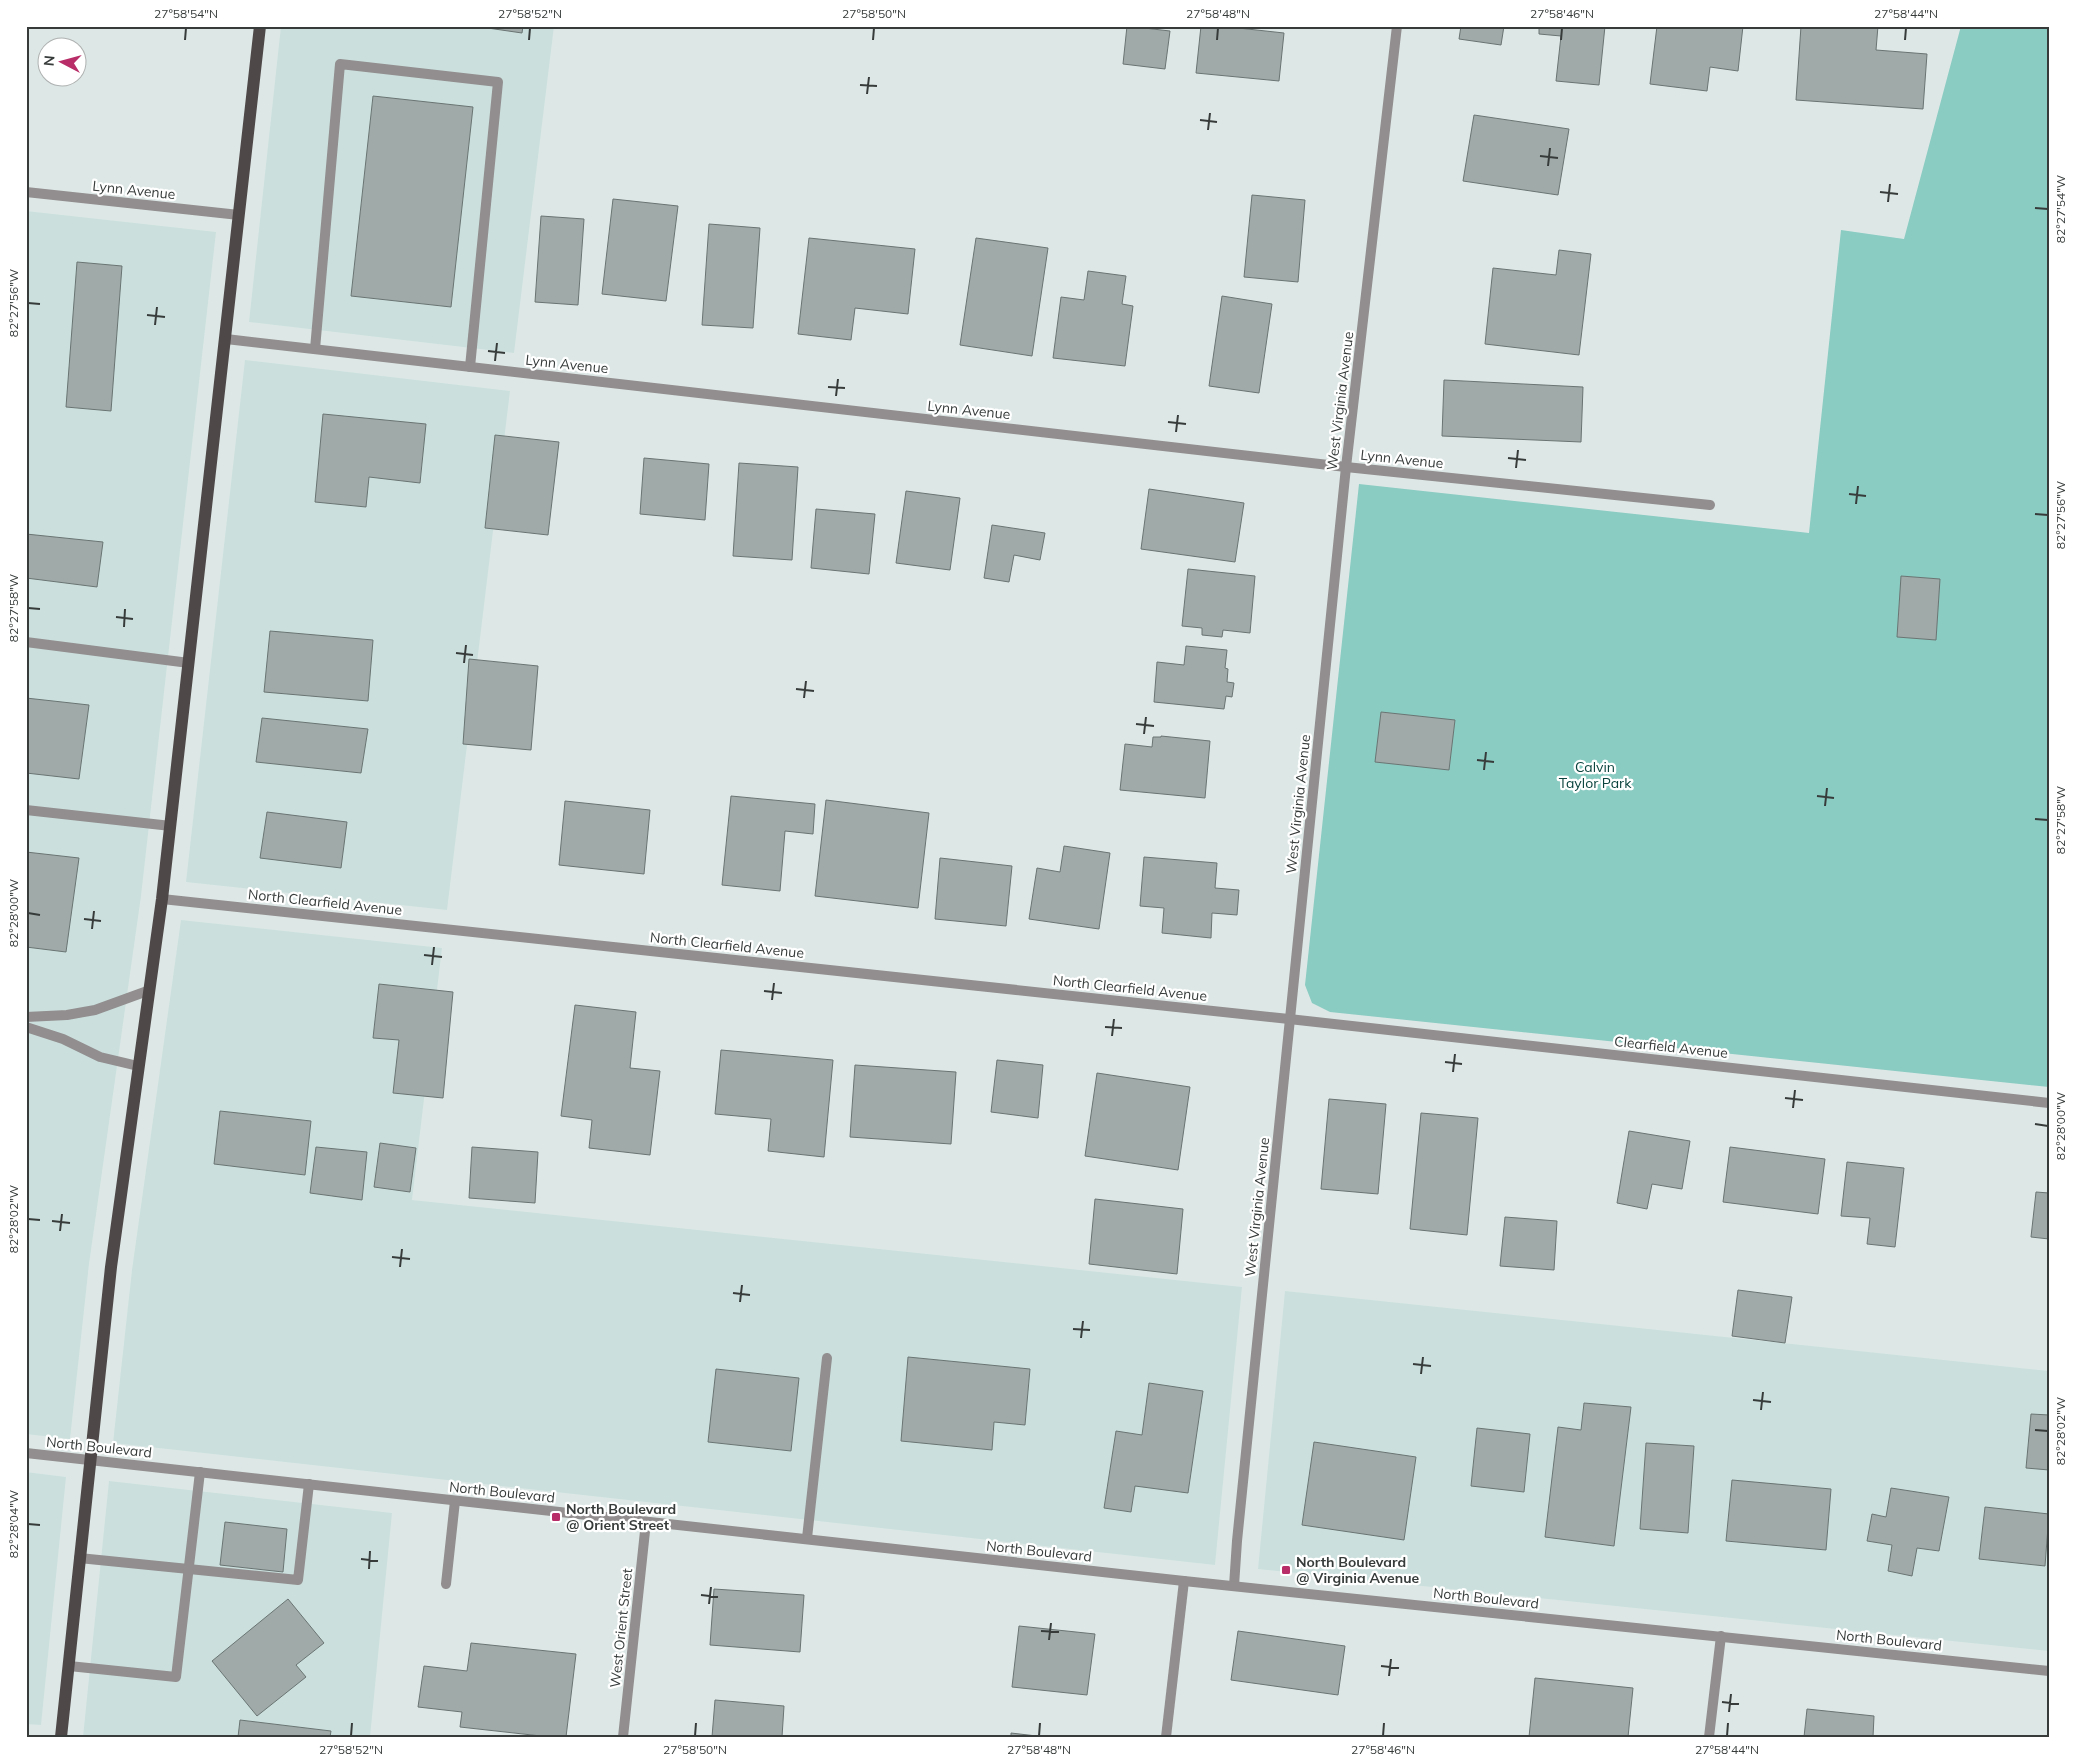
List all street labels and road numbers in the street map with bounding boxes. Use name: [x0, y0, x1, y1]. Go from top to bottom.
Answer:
street label: Lynn Avenue: [92, 177, 176, 203]
street label: West Virginia Avenue: [1323, 330, 1357, 472]
street label: Lynn Avenue: [525, 351, 609, 377]
street label: Lynn Avenue: [927, 397, 1011, 423]
street label: Lynn Avenue: [1360, 446, 1444, 472]
street label: West Virginia Avenue: [1282, 733, 1314, 875]
street label: North Clearfield Avenue: [247, 885, 403, 919]
street label: North Clearfield Avenue: [649, 928, 805, 962]
street label: North Clearfield Avenue: [1052, 971, 1208, 1005]
street label: Clearfield Avenue: [1613, 1032, 1729, 1062]
street label: West Virginia Avenue: [1241, 1136, 1273, 1278]
street label: North Boulevard: [45, 1432, 153, 1462]
street label: North Boulevard: [448, 1477, 556, 1507]
street label: North Boulevard: [985, 1536, 1093, 1566]
street label: West Orient Street: [606, 1567, 636, 1689]
street label: North Boulevard: [1432, 1583, 1540, 1613]
street label: North Boulevard: [1835, 1625, 1943, 1655]

